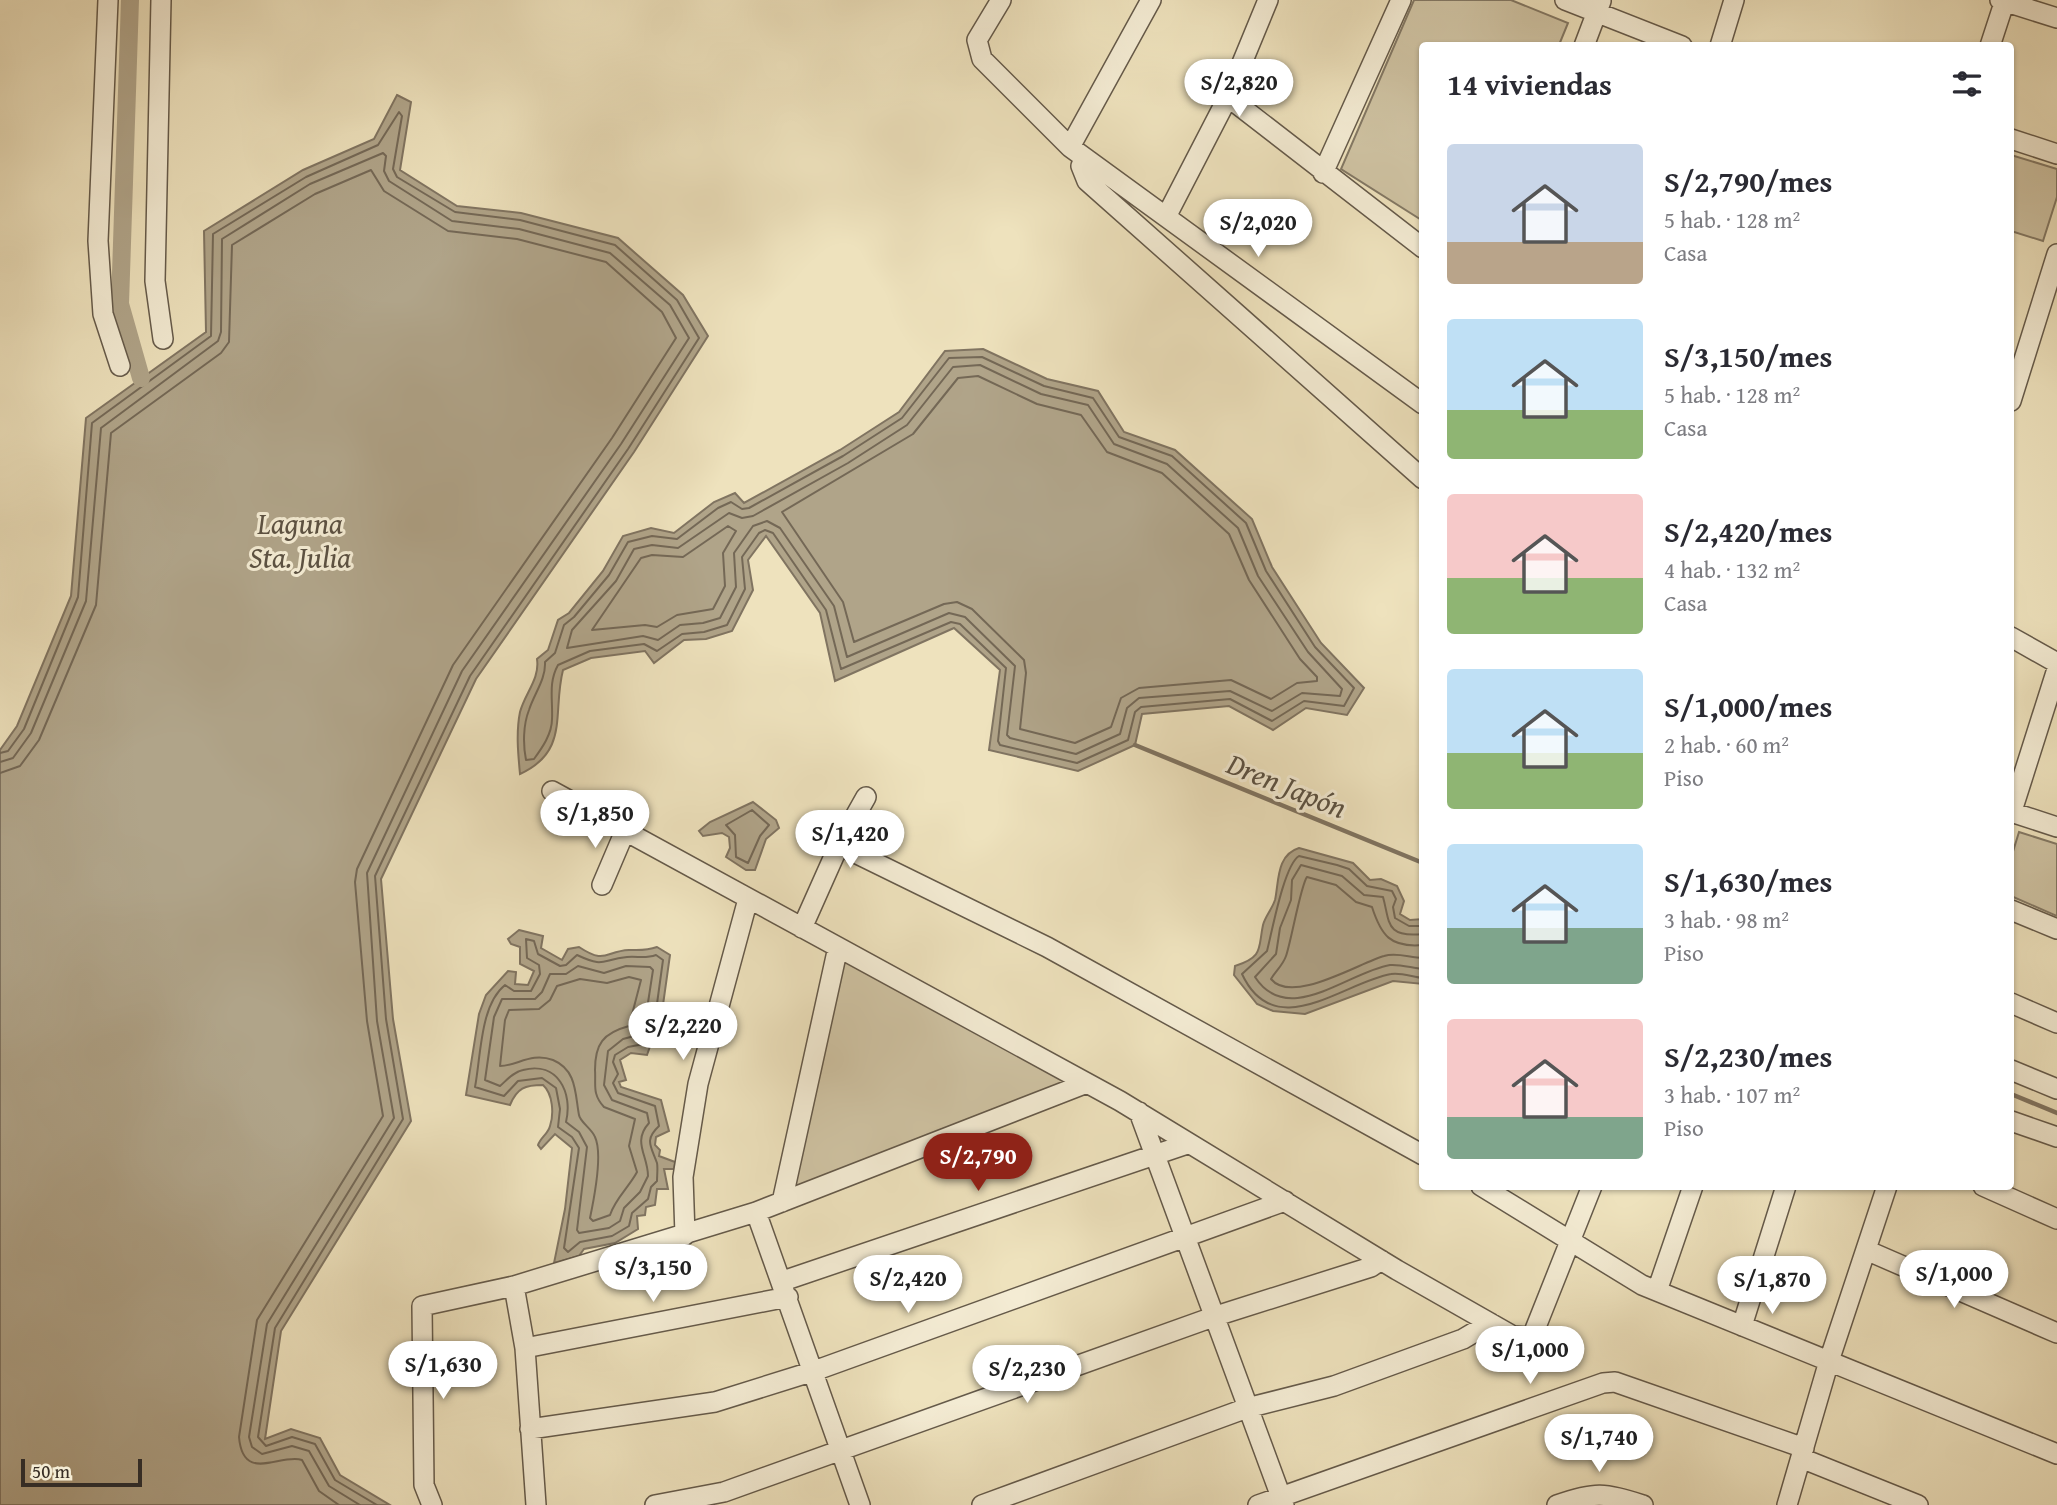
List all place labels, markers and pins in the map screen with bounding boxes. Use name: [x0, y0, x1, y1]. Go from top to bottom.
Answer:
pin: S/2,820: [1174, 60, 1304, 119]
pin: S/2,020: [1193, 200, 1323, 259]
pin: S/1,850: [530, 790, 660, 850]
pin: S/1,420: [785, 810, 915, 870]
pin: S/2,220: [618, 1002, 748, 1062]
pin: S/2,790: [913, 1134, 1043, 1193]
pin: S/3,150: [588, 1244, 718, 1304]
pin: S/1,000: [1889, 1250, 2019, 1310]
pin: S/2,420: [843, 1256, 973, 1315]
pin: S/1,870: [1707, 1256, 1837, 1316]
pin: S/1,000: [1465, 1326, 1595, 1386]
pin: S/1,630: [378, 1342, 508, 1401]
pin: S/2,230: [962, 1346, 1092, 1405]
pin: S/1,740: [1534, 1414, 1664, 1474]

